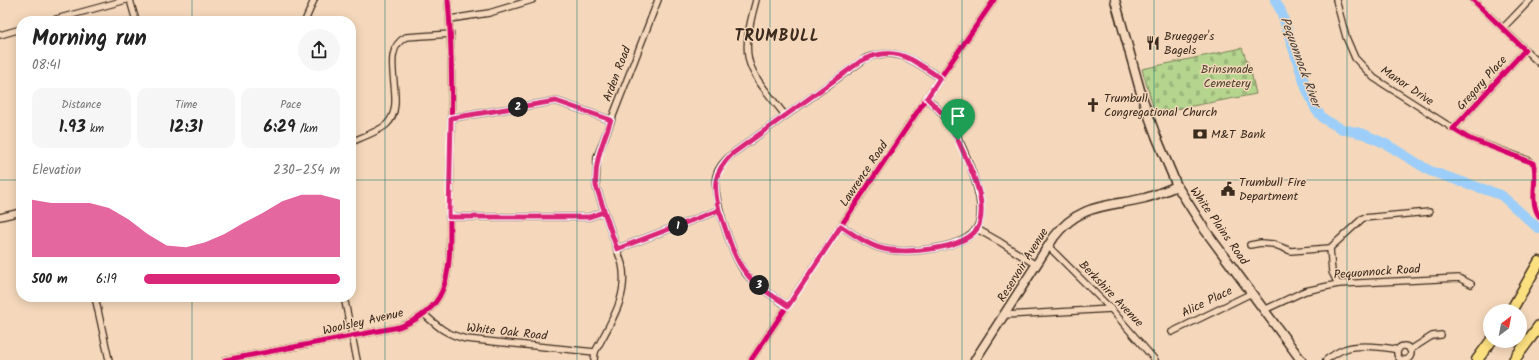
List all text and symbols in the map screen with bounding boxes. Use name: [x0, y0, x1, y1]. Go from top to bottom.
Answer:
water label: Pequonnock River: [1274, 14, 1327, 112]
text: Morning run: [32, 22, 147, 57]
district label: TRUMBULL: [735, 24, 819, 49]
place label: Bruegger's Bagels: [1164, 27, 1214, 60]
button: share: [298, 29, 340, 71]
restaurant icon: Bruegger's Bagels: [1145, 35, 1161, 51]
street label: Arden Road: [598, 43, 637, 104]
street label: Gregory Place: [1452, 51, 1512, 115]
text: 08:41: [32, 55, 61, 76]
park label: Brinsmade Cemetery: [1201, 60, 1254, 93]
street label: Manor Drive: [1377, 61, 1438, 111]
place label: Trumbull Congregational Church: [1104, 89, 1217, 122]
text: Distance: [62, 96, 101, 114]
text: Time: [175, 96, 197, 114]
text: Pace: [280, 96, 301, 114]
pin: 2: [508, 97, 528, 117]
church icon: Trumbull Congregational Church: [1085, 97, 1101, 113]
text: 2: [515, 98, 521, 116]
pin: [941, 99, 975, 140]
icon: arrive: [947, 105, 969, 127]
text: 1.93: [59, 114, 86, 141]
text: 12:31: [169, 114, 203, 141]
text: 6:29: [264, 114, 296, 141]
text: km: [86, 120, 104, 138]
text: /km: [296, 120, 318, 138]
place label: M&T Bank: [1211, 125, 1266, 144]
bank icon: M&T Bank: [1192, 126, 1208, 142]
street label: Lawrence Road: [835, 136, 894, 211]
text: Elevation: [32, 160, 81, 181]
text: 230–254 m: [273, 160, 340, 181]
place label: Trumbull Fire Department: [1239, 173, 1307, 206]
public building icon: Trumbull Fire Department: [1220, 181, 1236, 197]
street label: White Plains Road: [1185, 183, 1254, 270]
pin: 1: [668, 216, 688, 236]
text: 1: [676, 217, 680, 235]
street label: Reservoir Avenue: [993, 224, 1054, 306]
street label: Berkshire Avenue: [1074, 256, 1148, 332]
street label: Pequonnock Road: [1333, 259, 1422, 285]
text: 500 m: [32, 269, 68, 290]
text: 6:19: [96, 269, 117, 290]
pin: 3: [749, 275, 769, 295]
text: 3: [756, 276, 762, 294]
street label: Alice Place: [1178, 281, 1236, 322]
street label: Woolsley Avenue: [321, 303, 406, 341]
north arrow: [1483, 304, 1527, 348]
map controls: [1483, 304, 1527, 348]
street label: White Oak Road: [466, 318, 549, 346]

